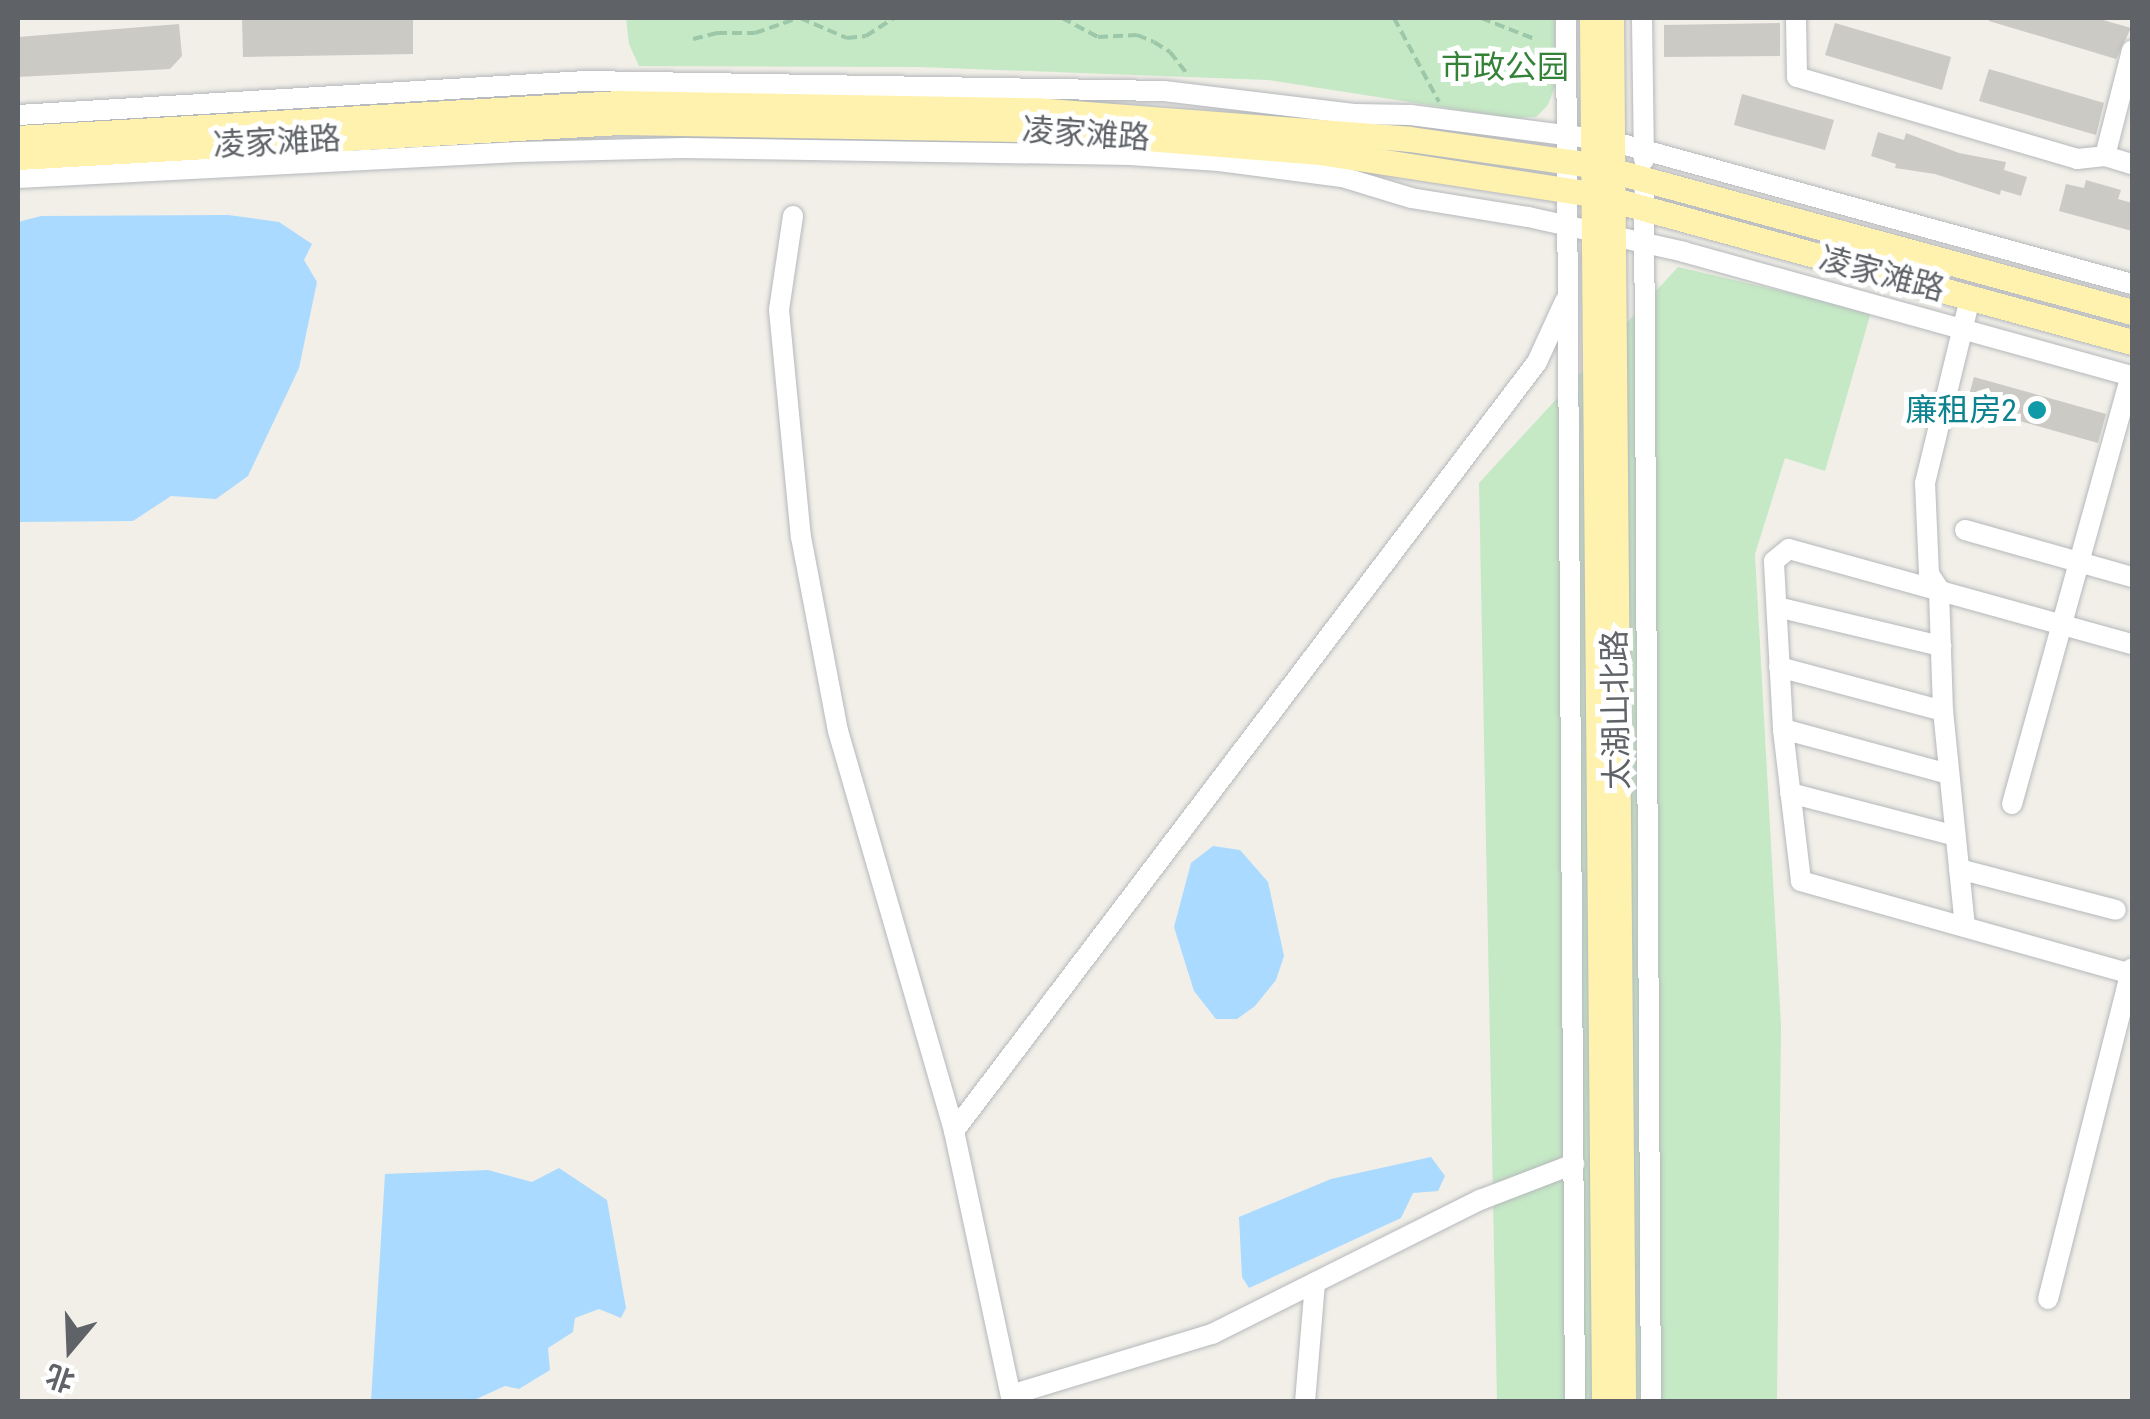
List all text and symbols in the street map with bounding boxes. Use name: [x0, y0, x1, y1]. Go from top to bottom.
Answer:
park label: 市政公园: [1441, 48, 1569, 86]
street label: 凌家滩路: [1021, 110, 1151, 158]
street label: 凌家滩路: [212, 119, 342, 165]
street label: 凌家滩路: [1815, 239, 1949, 309]
place label: 廉租房2: [1905, 391, 2017, 429]
marker: 廉租房2: [2026, 399, 2048, 421]
street label: 太湖山北路: [1595, 630, 1637, 790]
north arrow: [20, 1299, 120, 1399]
text: 北: [41, 1358, 79, 1398]

